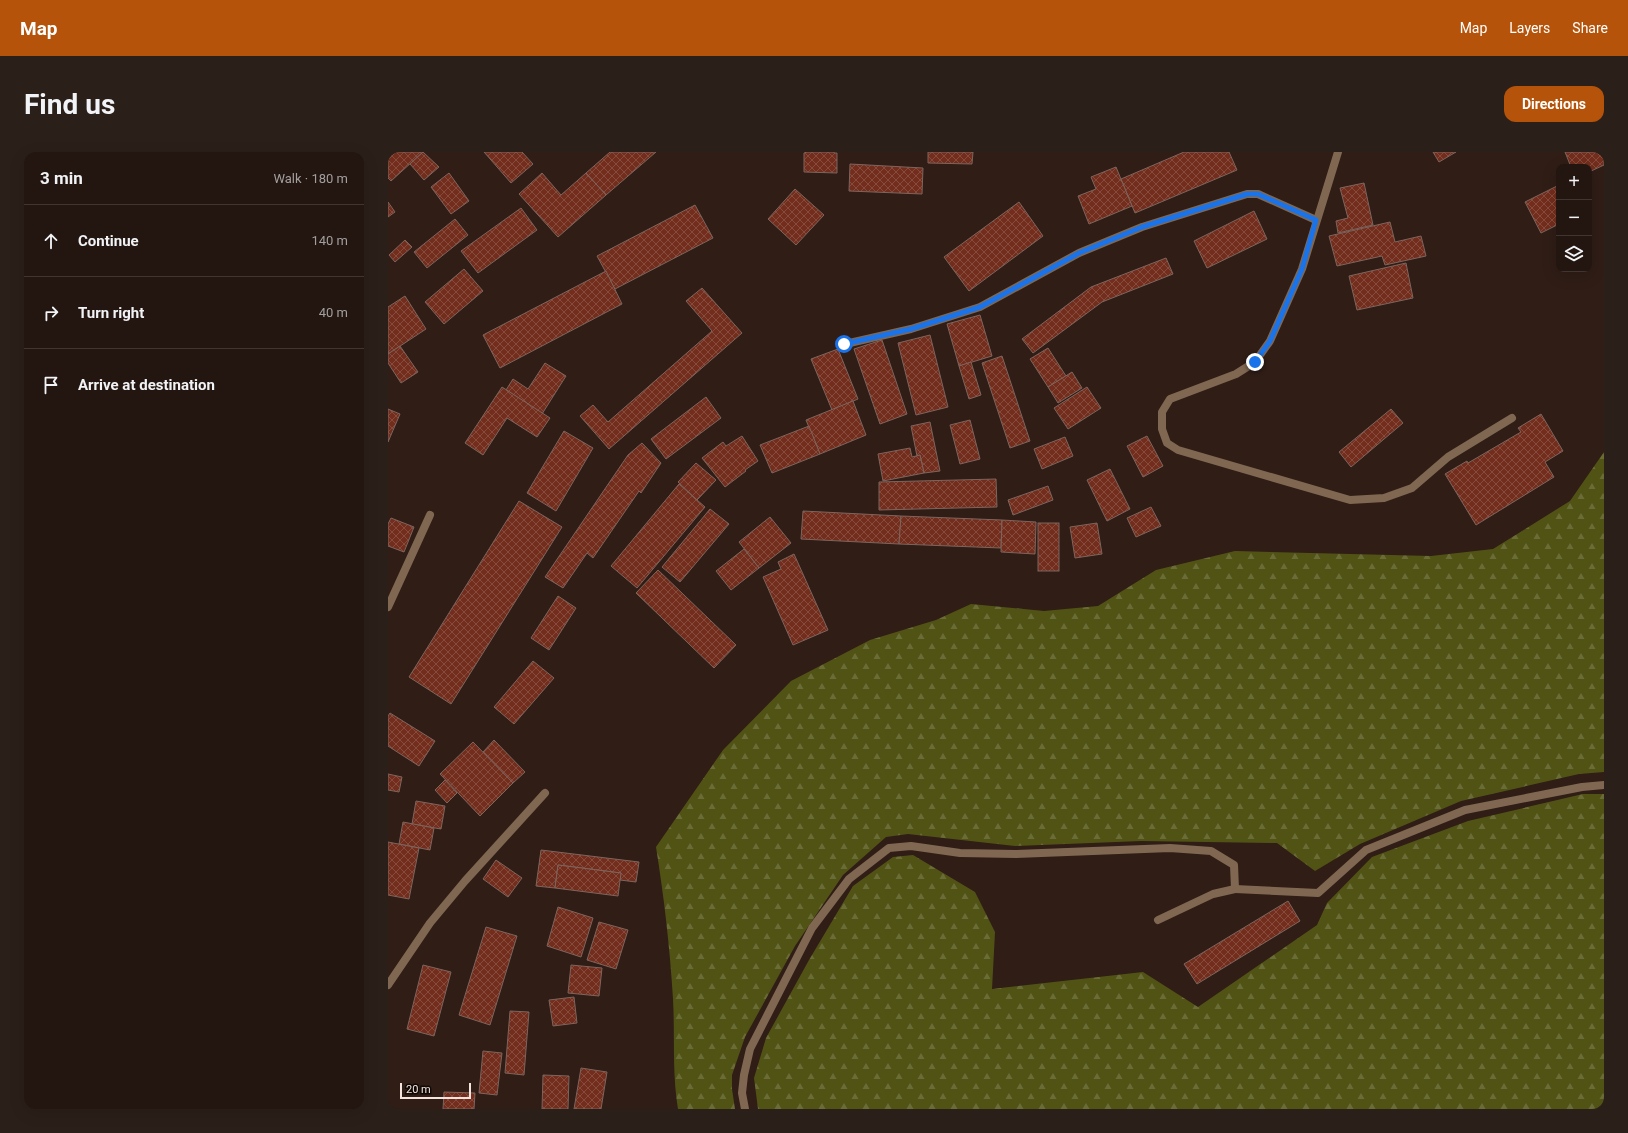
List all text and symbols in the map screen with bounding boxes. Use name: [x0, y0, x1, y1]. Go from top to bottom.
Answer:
text: Map: [20, 17, 58, 40]
text: Map: [1460, 20, 1487, 36]
text: Layers: [1509, 20, 1550, 36]
text: Share: [1572, 20, 1608, 36]
button: Directions: [1504, 86, 1604, 122]
text: Find us: [24, 88, 115, 121]
map controls: [1556, 164, 1592, 272]
button: +: [1556, 164, 1592, 200]
text: 3 min: [40, 168, 83, 188]
text: Walk · 180 m: [273, 171, 348, 186]
button: −: [1556, 200, 1592, 236]
icon: ahead: [40, 230, 62, 252]
text: Continue: [78, 232, 139, 250]
text: 140 m: [311, 233, 348, 248]
button: layers: [1556, 236, 1592, 272]
icon: right: [40, 302, 62, 324]
text: Turn right: [78, 304, 144, 322]
text: 40 m: [319, 305, 348, 320]
route start: [835, 335, 853, 353]
route end: [1246, 353, 1264, 371]
icon: arrive: [40, 374, 62, 396]
text: Arrive at destination: [78, 376, 215, 394]
scale bar: [400, 1081, 471, 1100]
text: 20 m: [406, 1083, 431, 1096]

